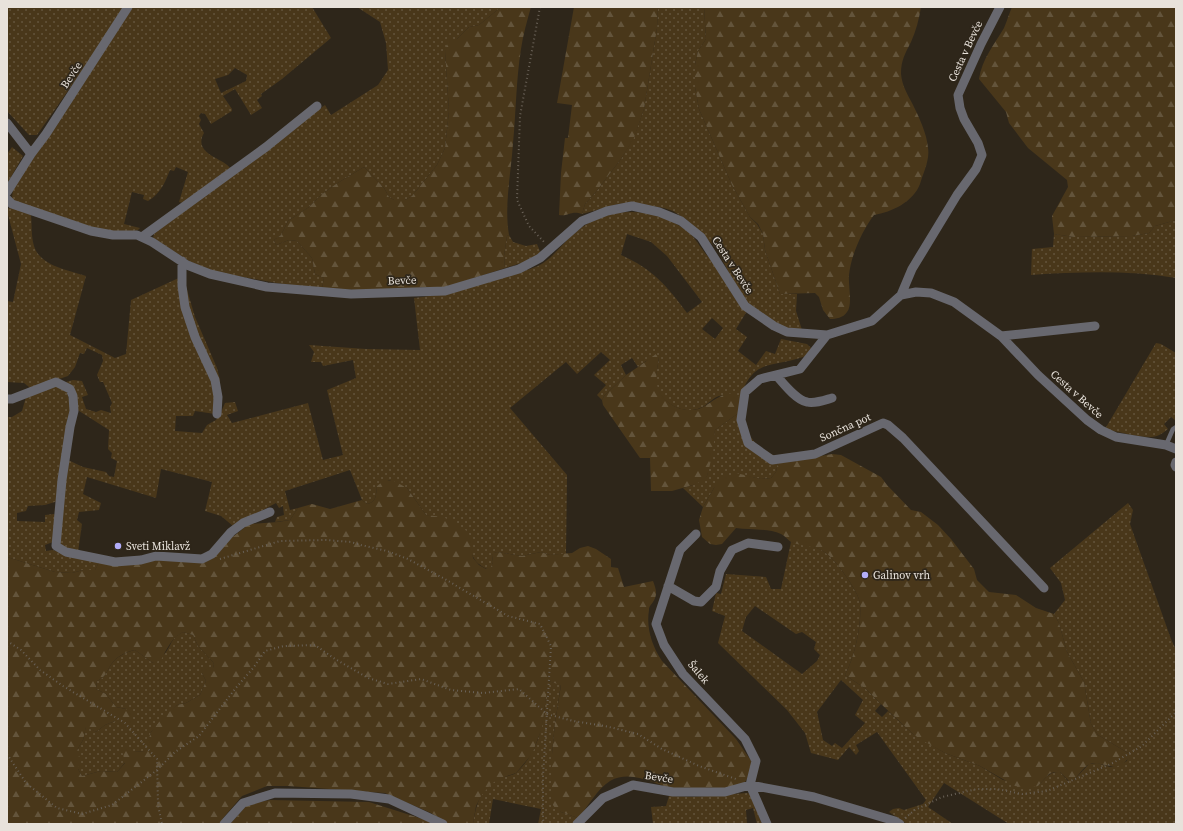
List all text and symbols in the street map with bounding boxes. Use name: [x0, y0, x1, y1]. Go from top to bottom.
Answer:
street label: Cesta v Bevče: [945, 18, 986, 84]
street label: Bevče: [57, 59, 86, 91]
street label: Cesta v Bevče: [708, 234, 757, 297]
street label: Bevče: [387, 272, 417, 288]
street label: Cesta v Bevče: [1047, 367, 1106, 422]
street label: Sončna pot: [817, 409, 874, 445]
place label: Sveti Miklavž: [126, 539, 190, 554]
marker: Sveti Miklavž: [113, 541, 123, 551]
place label: Galinov vrh: [873, 568, 931, 583]
marker: Galinov vrh: [860, 570, 870, 580]
street label: Šalek: [684, 658, 713, 688]
street label: Bevče: [644, 768, 675, 787]

